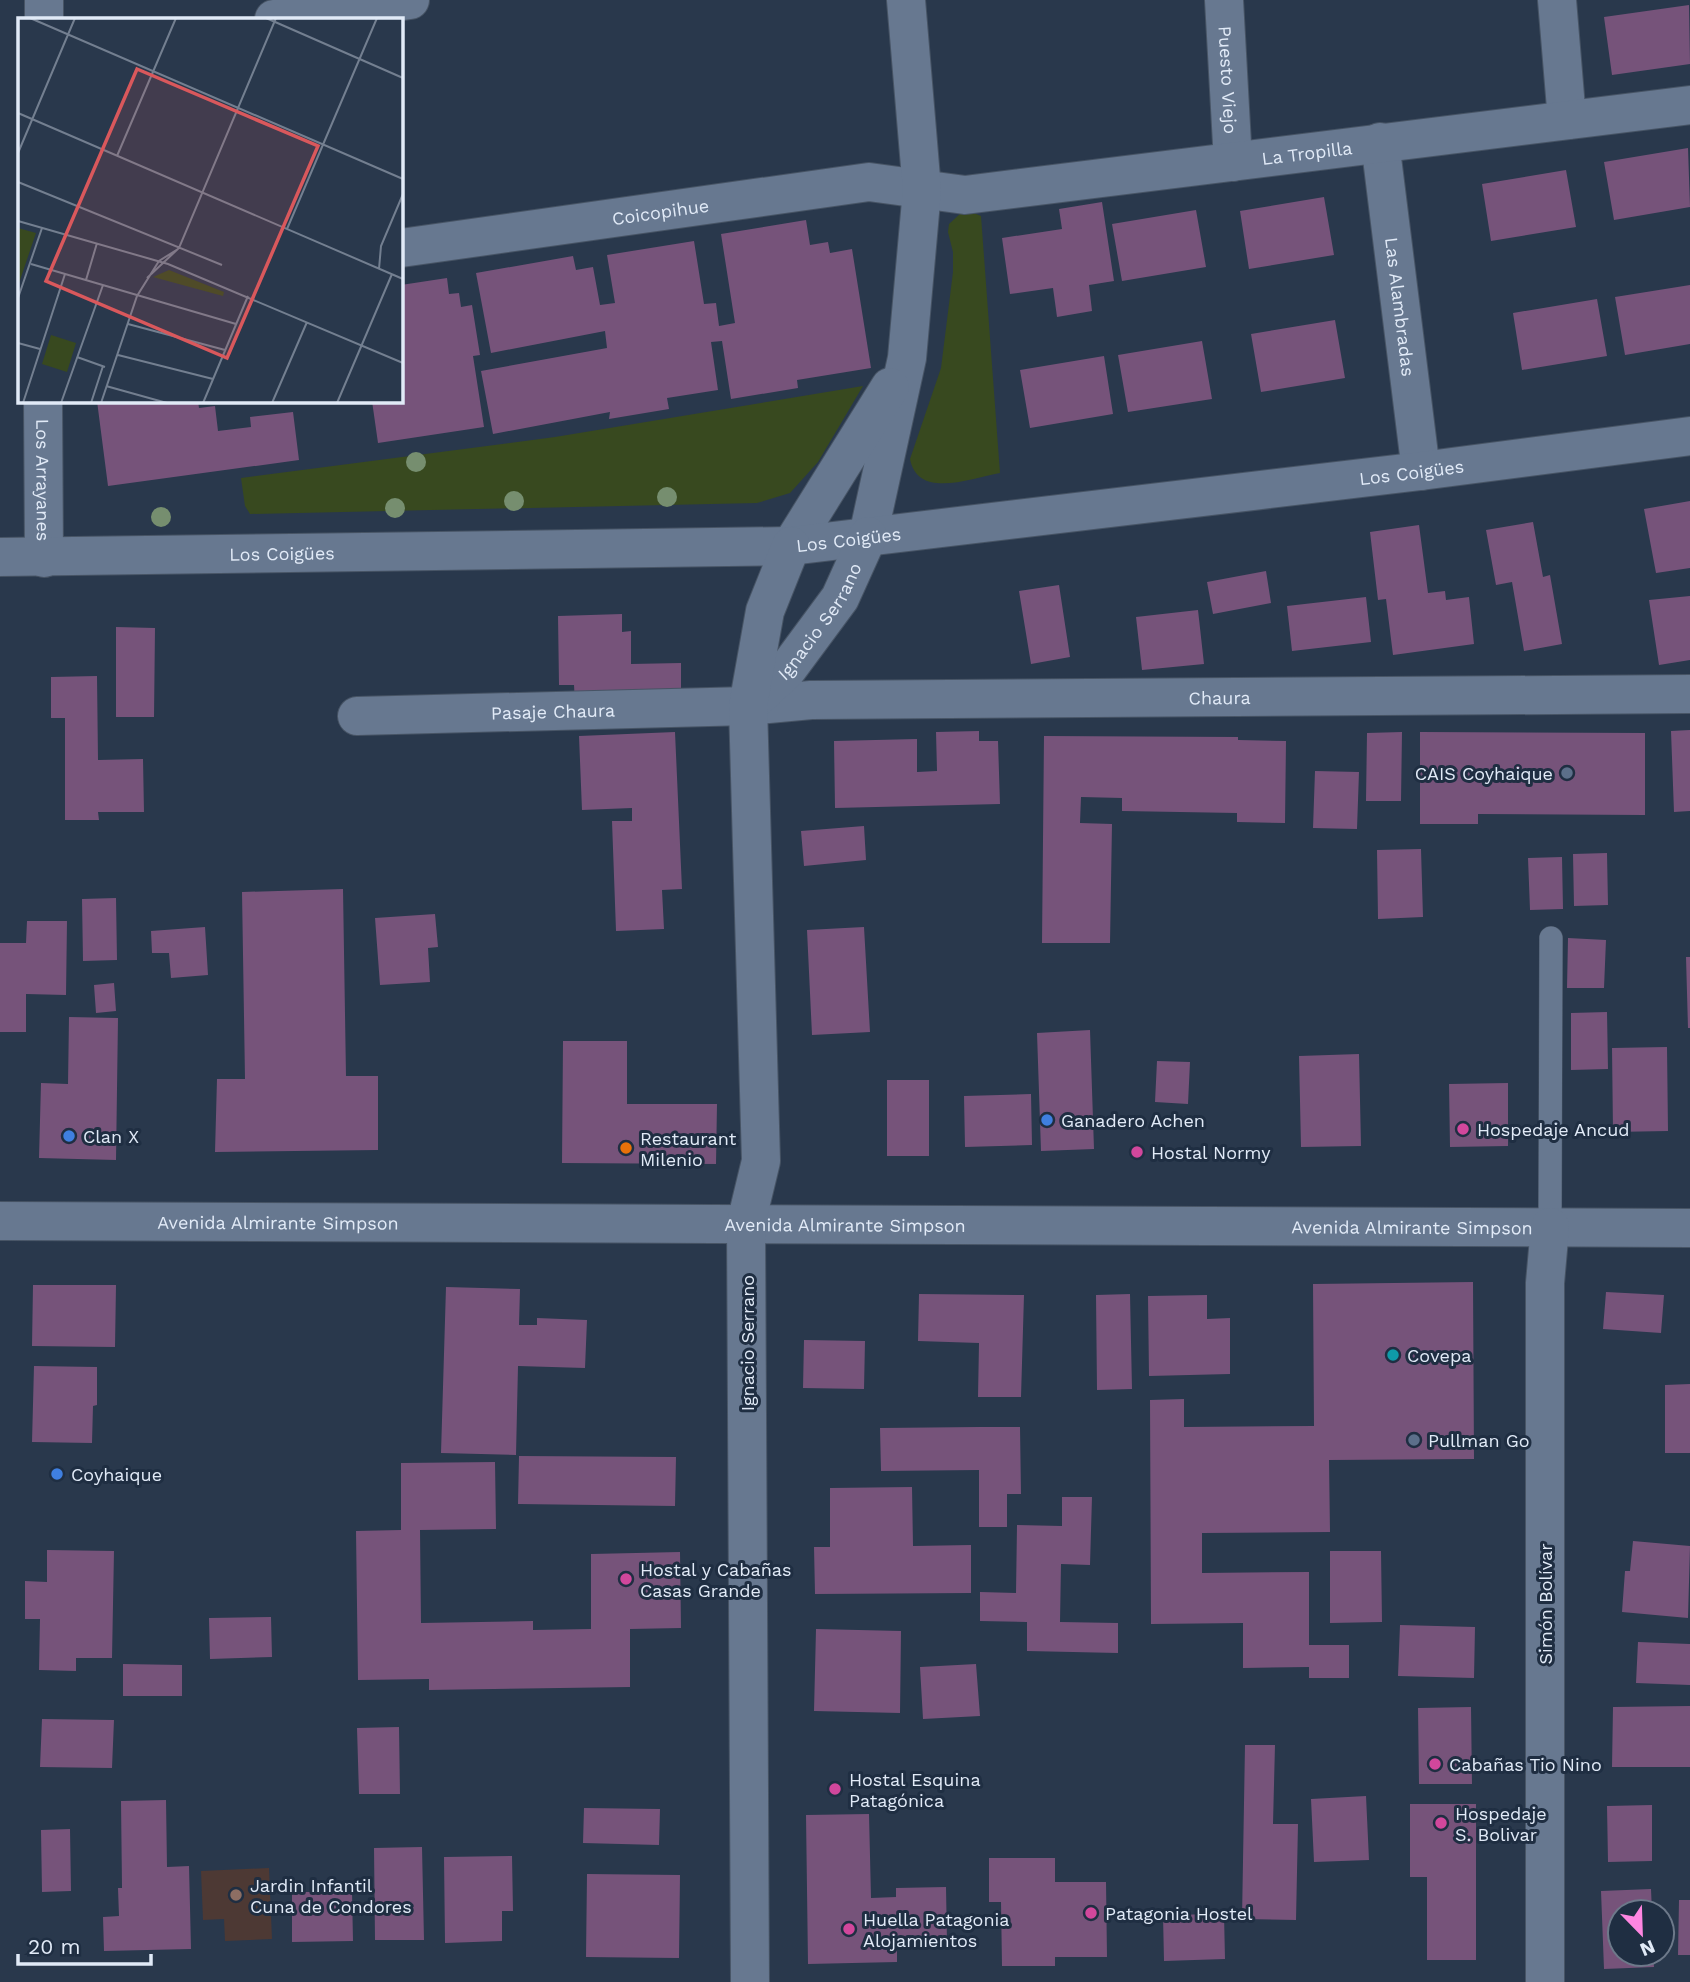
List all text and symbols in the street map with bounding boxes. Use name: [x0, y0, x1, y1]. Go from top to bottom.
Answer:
inset map: [18, 18, 402, 402]
street label: Puesto Viejo: [1215, 25, 1242, 135]
street label: La Tropilla: [1260, 137, 1353, 169]
street label: Coicopihue: [611, 194, 710, 229]
street label: Las Alambradas: [1381, 236, 1420, 378]
street label: Los Arrayanes: [33, 419, 54, 541]
street label: Los Coigües: [1358, 455, 1465, 489]
street label: Los Coigües: [795, 522, 902, 556]
street label: Los Coigües: [229, 542, 335, 564]
street label: Ignacio Serrano: [773, 559, 865, 684]
street label: Chaura: [1188, 686, 1251, 708]
street label: Pasaje Chaura: [491, 699, 615, 723]
place label: CAIS Coyhaique: [1415, 763, 1553, 784]
marker: CAIS Coyhaique: [1559, 765, 1575, 781]
place label: Ganadero Achen: [1061, 1110, 1205, 1131]
marker: Ganadero Achen: [1039, 1112, 1055, 1128]
place label: Hospedaje Ancud: [1477, 1119, 1630, 1140]
marker: Hospedaje Ancud: [1455, 1121, 1471, 1137]
place label: Clan X: [83, 1126, 139, 1147]
marker: Clan X: [61, 1128, 77, 1144]
place label: Restaurant Milenio: [640, 1128, 737, 1170]
marker: Restaurant Milenio: [618, 1140, 634, 1156]
place label: Hostal Normy: [1151, 1142, 1271, 1163]
marker: Hostal Normy: [1129, 1144, 1145, 1160]
street label: Avenida Almirante Simpson: [157, 1211, 399, 1233]
street label: Avenida Almirante Simpson: [724, 1214, 966, 1236]
street label: Avenida Almirante Simpson: [1291, 1216, 1533, 1238]
street label: Ignacio Serrano: [737, 1275, 758, 1411]
place label: Covepa: [1407, 1345, 1471, 1366]
marker: Covepa: [1385, 1347, 1401, 1363]
place label: Pullman Go: [1428, 1430, 1530, 1451]
marker: Pullman Go: [1406, 1432, 1422, 1448]
place label: Coyhaique: [71, 1464, 162, 1485]
marker: Coyhaique: [49, 1466, 65, 1482]
street label: Simón Bolívar: [1535, 1544, 1556, 1664]
place label: Hostal y Cabañas Casas Grande: [640, 1559, 791, 1601]
marker: Hostal y Cabañas Casas Grande: [618, 1571, 634, 1587]
place label: Cabañas Tio Nino: [1449, 1754, 1602, 1775]
marker: Cabañas Tio Nino: [1427, 1756, 1443, 1772]
place label: Hostal Esquina Patagónica: [849, 1769, 981, 1811]
marker: Hostal Esquina Patagónica: [827, 1781, 843, 1797]
place label: Hospedaje S. Bolivar: [1455, 1803, 1547, 1845]
marker: Hospedaje S. Bolivar: [1433, 1815, 1449, 1831]
place label: Jardin Infantil Cuna de Condores: [250, 1875, 412, 1917]
marker: Jardin Infantil Cuna de Condores: [228, 1887, 244, 1903]
north arrow: [1606, 1898, 1676, 1968]
place label: Patagonia Hostel: [1105, 1903, 1253, 1924]
marker: Patagonia Hostel: [1083, 1905, 1099, 1921]
place label: Huella Patagonia Alojamientos: [863, 1909, 1010, 1951]
marker: Huella Patagonia Alojamientos: [841, 1921, 857, 1937]
scale bar: [18, 1923, 150, 1967]
text: 20 m: [28, 1934, 80, 1959]
text: N: [1636, 1935, 1658, 1962]

